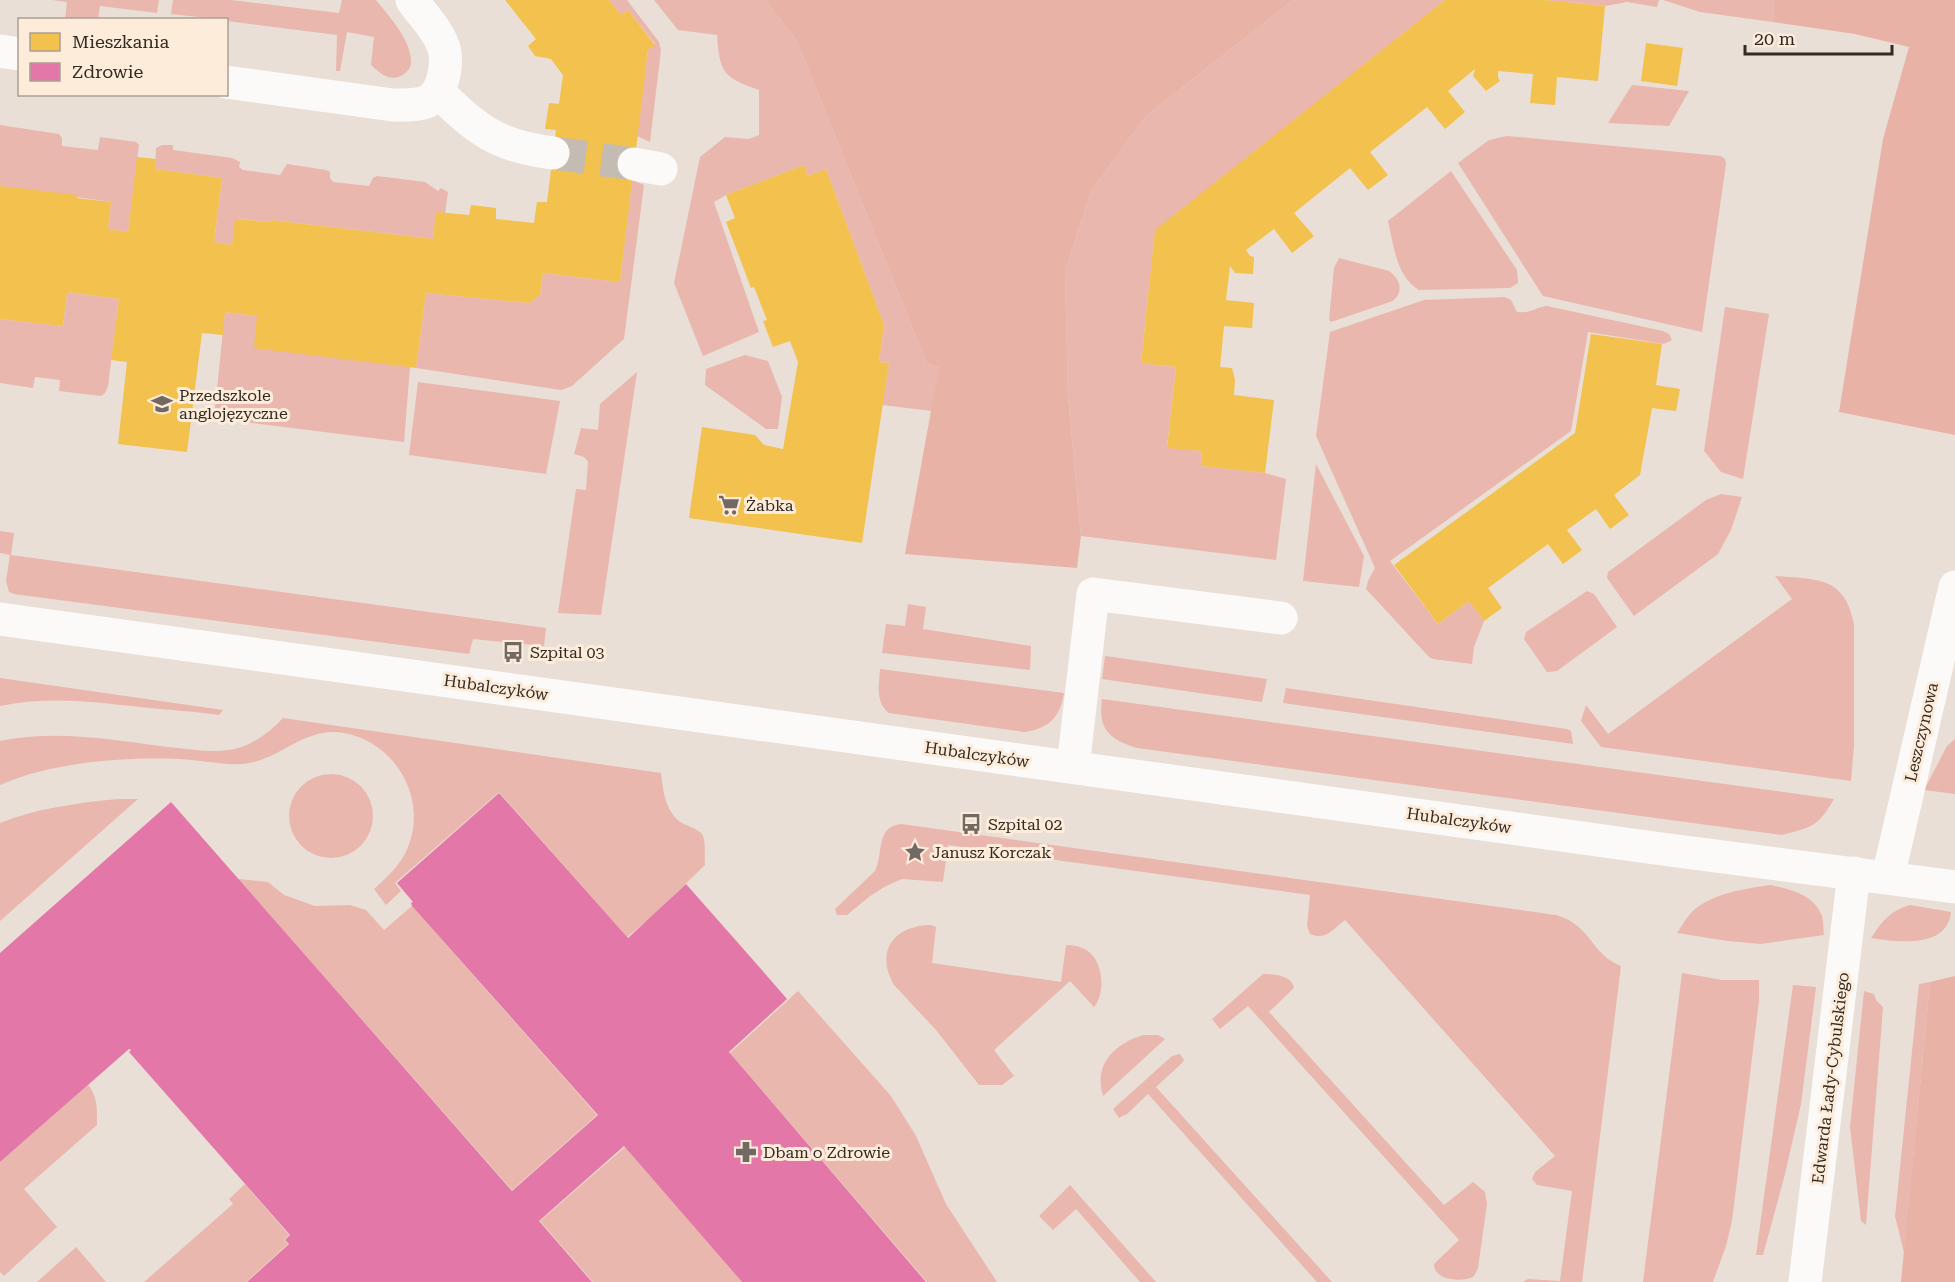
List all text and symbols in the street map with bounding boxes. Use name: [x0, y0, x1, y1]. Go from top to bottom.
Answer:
legend: [18, 18, 228, 96]
scale bar: [1745, 18, 1892, 56]
text: 20 m: [1754, 28, 1795, 49]
text: Mieszkania: [72, 31, 169, 52]
text: Zdrowie: [72, 61, 143, 82]
place label: Przedszkole anglojęzyczne: [179, 386, 288, 423]
school or university icon: Przedszkole anglojęzyczne: [150, 392, 174, 416]
supermarket icon: Żabka: [717, 493, 741, 517]
place label: Żabka: [746, 496, 794, 515]
bus stop icon: Szpital 03: [501, 640, 525, 664]
place label: Szpital 03: [530, 643, 605, 662]
street label: Hubalczyków: [442, 671, 550, 704]
street label: Leszczynowa: [1901, 680, 1942, 784]
street label: Hubalczyków: [923, 738, 1031, 771]
street label: Hubalczyków: [1405, 804, 1513, 837]
bus stop icon: Szpital 02: [959, 812, 983, 836]
place label: Szpital 02: [988, 815, 1063, 834]
place icon: Janusz Korczak: [903, 840, 927, 864]
place label: Janusz Korczak: [932, 843, 1051, 862]
street label: Edwarda Łady-Cybulskiego: [1808, 971, 1853, 1185]
pharmacy icon: Dbam o Zdrowie: [734, 1140, 758, 1164]
place label: Dbam o Zdrowie: [763, 1143, 890, 1162]

